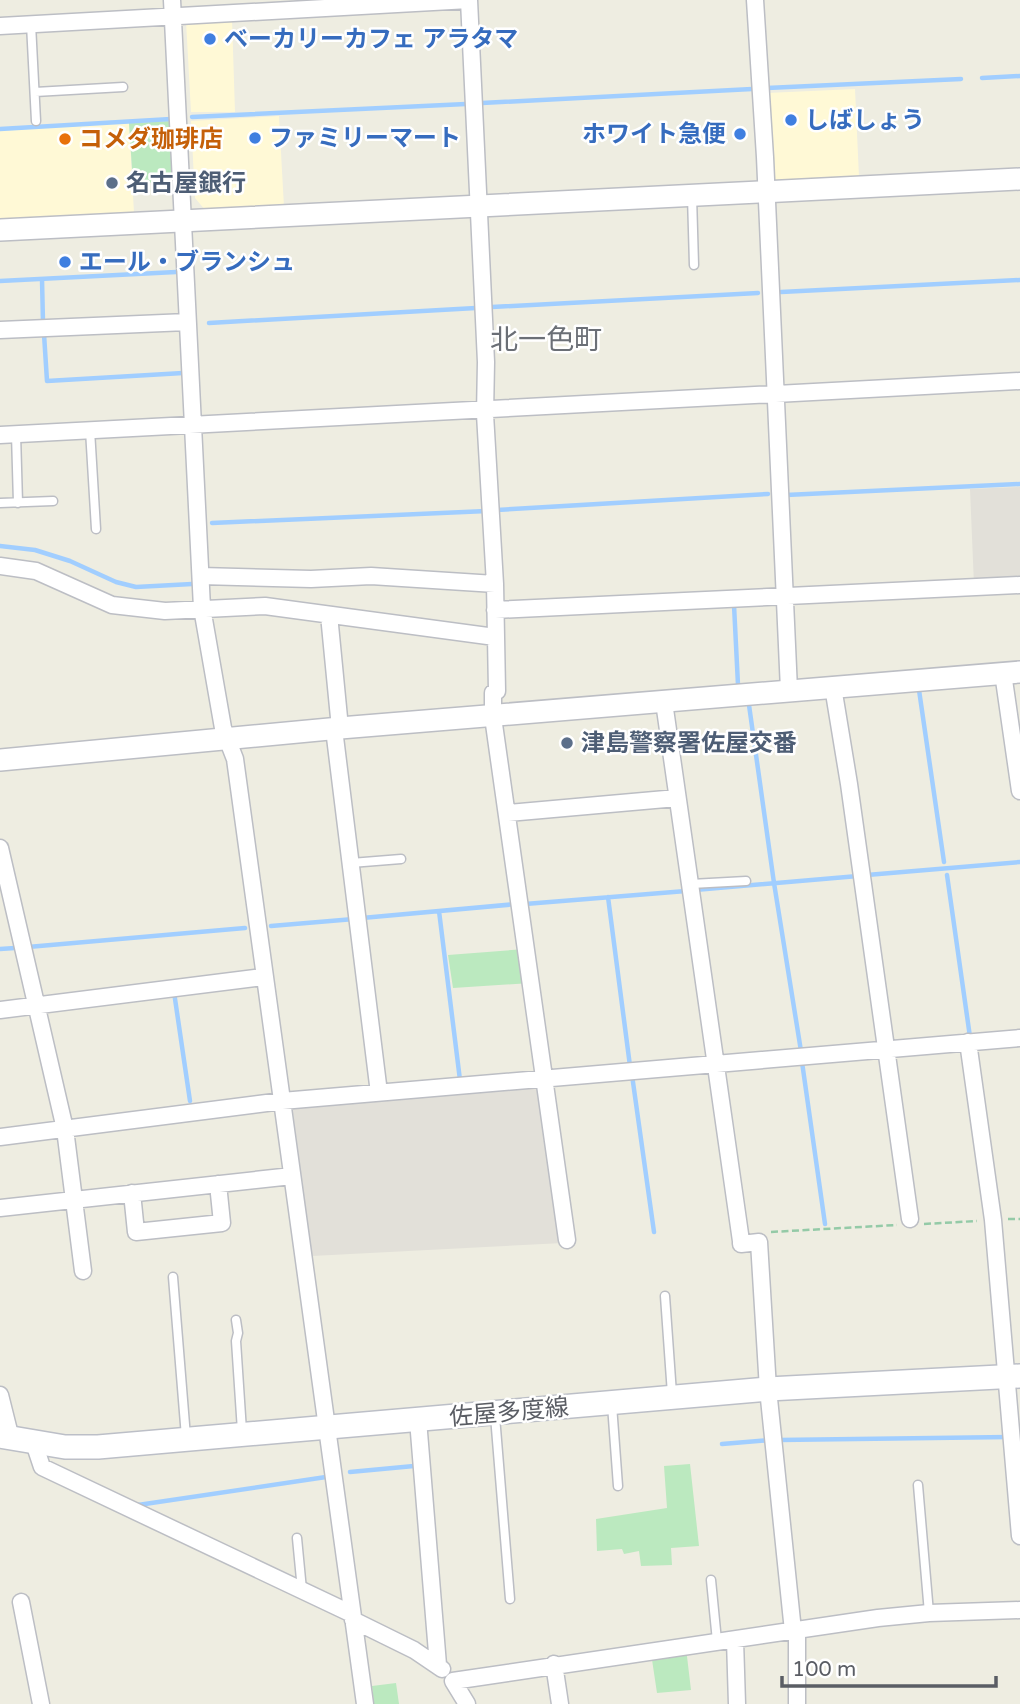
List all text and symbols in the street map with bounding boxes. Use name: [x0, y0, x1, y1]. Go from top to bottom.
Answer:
place label: ベーカリーカフェ アラタマ: [224, 25, 518, 54]
marker: ベーカリーカフェ アラタマ: [202, 31, 218, 47]
place label: しばしょう: [805, 106, 925, 135]
marker: しばしょう: [783, 112, 799, 128]
place label: ホワイト急便: [582, 120, 726, 149]
place label: ファミリーマート: [269, 124, 461, 153]
place label: コメダ珈琲店: [79, 125, 223, 154]
marker: ホワイト急便: [732, 126, 748, 142]
marker: ファミリーマート: [247, 130, 263, 146]
marker: コメダ珈琲店: [57, 131, 73, 147]
place label: 名古屋銀行: [126, 169, 246, 198]
marker: 名古屋銀行: [104, 175, 120, 191]
place label: エール・ブランシュ: [79, 248, 295, 277]
marker: エール・ブランシュ: [57, 254, 73, 270]
district label: 北一色町: [490, 323, 602, 357]
place label: 津島警察署佐屋交番: [581, 729, 797, 758]
marker: 津島警察署佐屋交番: [559, 735, 575, 751]
street label: 佐屋多度線: [448, 1393, 570, 1432]
scale bar: [782, 1644, 996, 1688]
text: 100 m: [792, 1657, 856, 1682]

